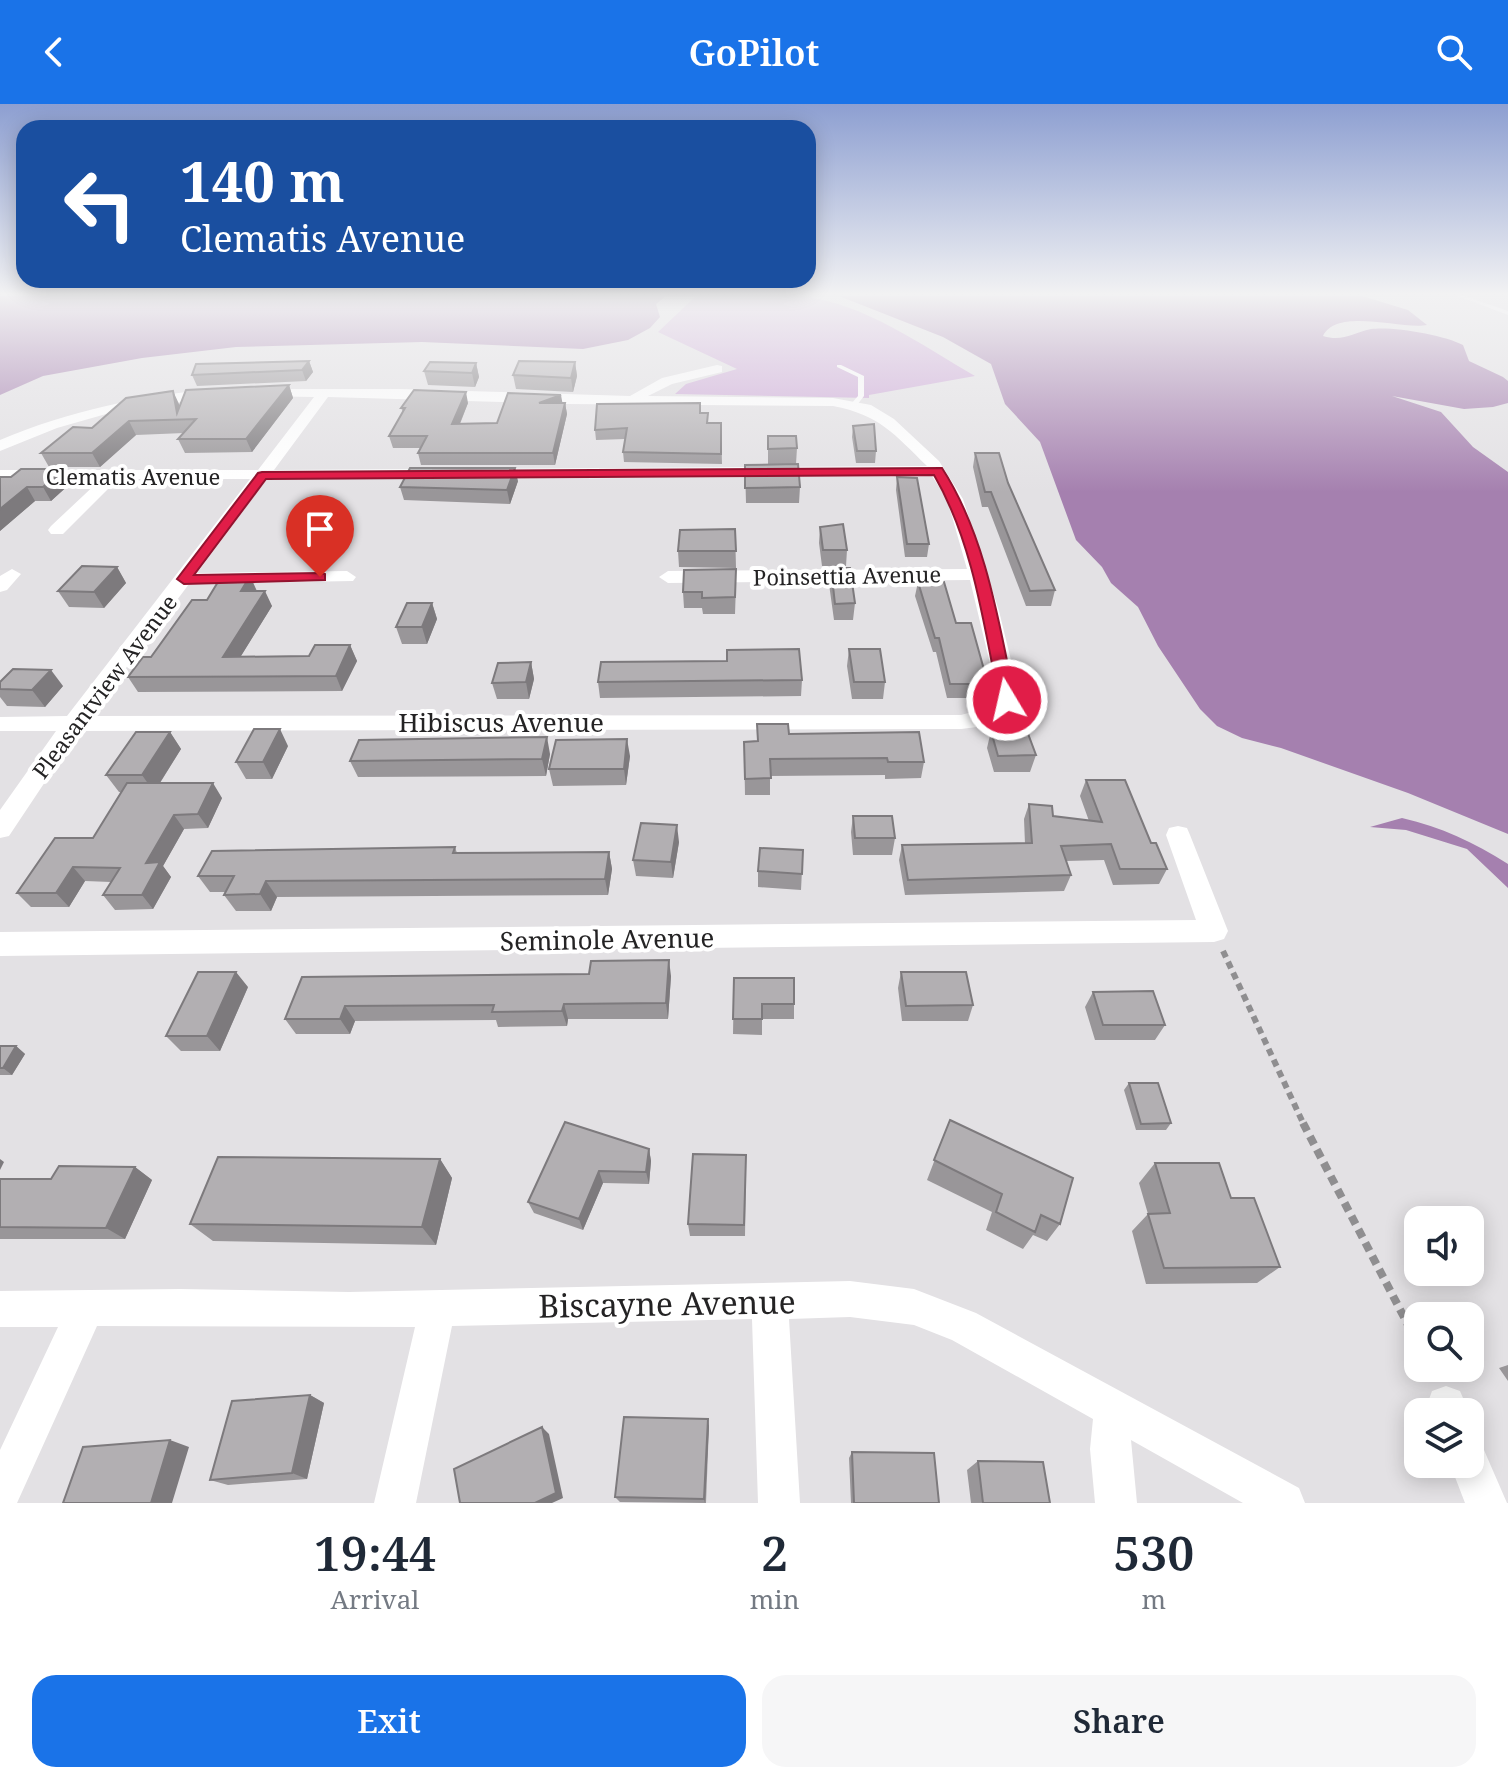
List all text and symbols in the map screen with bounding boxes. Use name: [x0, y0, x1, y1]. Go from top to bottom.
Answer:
text: GoPilot: [689, 28, 819, 77]
icon: back: [32, 30, 76, 74]
icon: search: [1432, 30, 1476, 74]
text: 140 m: [180, 142, 345, 218]
icon: left: [48, 152, 152, 256]
text: Clematis Avenue: [180, 214, 465, 263]
street label: Clematis Avenue: [46, 461, 220, 491]
pin: [286, 495, 354, 577]
icon: arrive: [298, 507, 342, 551]
street label: Poinsettia Avenue: [753, 558, 941, 592]
street label: Pleasantview Avenue: [25, 588, 183, 784]
position arrow: [965, 658, 1049, 742]
street label: Hibiscus Avenue: [398, 704, 604, 740]
street label: Seminole Avenue: [500, 919, 714, 959]
map controls: [1404, 1206, 1484, 1478]
button: sound: [1404, 1206, 1484, 1286]
street label: Biscayne Avenue: [538, 1279, 796, 1327]
button: search: [1404, 1302, 1484, 1382]
button: layers: [1404, 1398, 1484, 1478]
text: 19:44: [314, 1520, 436, 1585]
text: 2: [761, 1520, 788, 1585]
text: 530: [1113, 1520, 1194, 1585]
text: Arrival: [330, 1581, 419, 1617]
text: min: [750, 1581, 799, 1617]
text: m: [1141, 1581, 1166, 1617]
button: Exit: [32, 1675, 746, 1767]
button: Share: [762, 1675, 1476, 1767]

